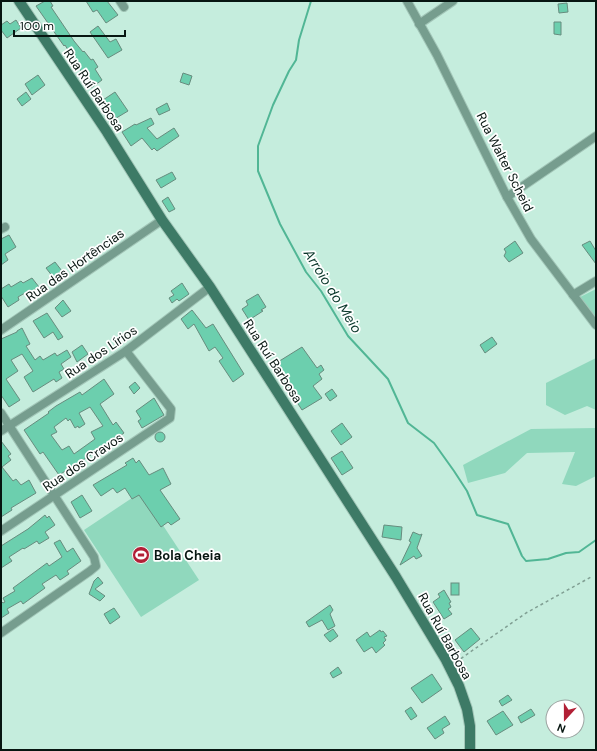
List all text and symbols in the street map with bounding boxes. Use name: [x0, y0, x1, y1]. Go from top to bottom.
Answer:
scale bar: [14, 12, 125, 38]
text: 100 m: [20, 18, 54, 34]
street label: Rua Ruí Barbosa: [60, 45, 128, 135]
street label: Rua Walter Scheid: [473, 109, 537, 215]
street label: Rua das Hortências: [23, 225, 127, 305]
water label: Arroio do Meio: [299, 245, 366, 336]
street label: Rua Ruí Barbosa: [240, 316, 306, 406]
street label: Rua dos Lírios: [62, 322, 140, 382]
street label: Rua dos Cravos: [40, 429, 126, 495]
sports icon: Bola Cheia: [131, 545, 151, 565]
place label: Bola Cheia: [154, 547, 221, 564]
street label: Rua Ruí Barbosa: [414, 590, 476, 682]
north arrow: [545, 699, 585, 739]
text: N: [555, 720, 568, 736]

